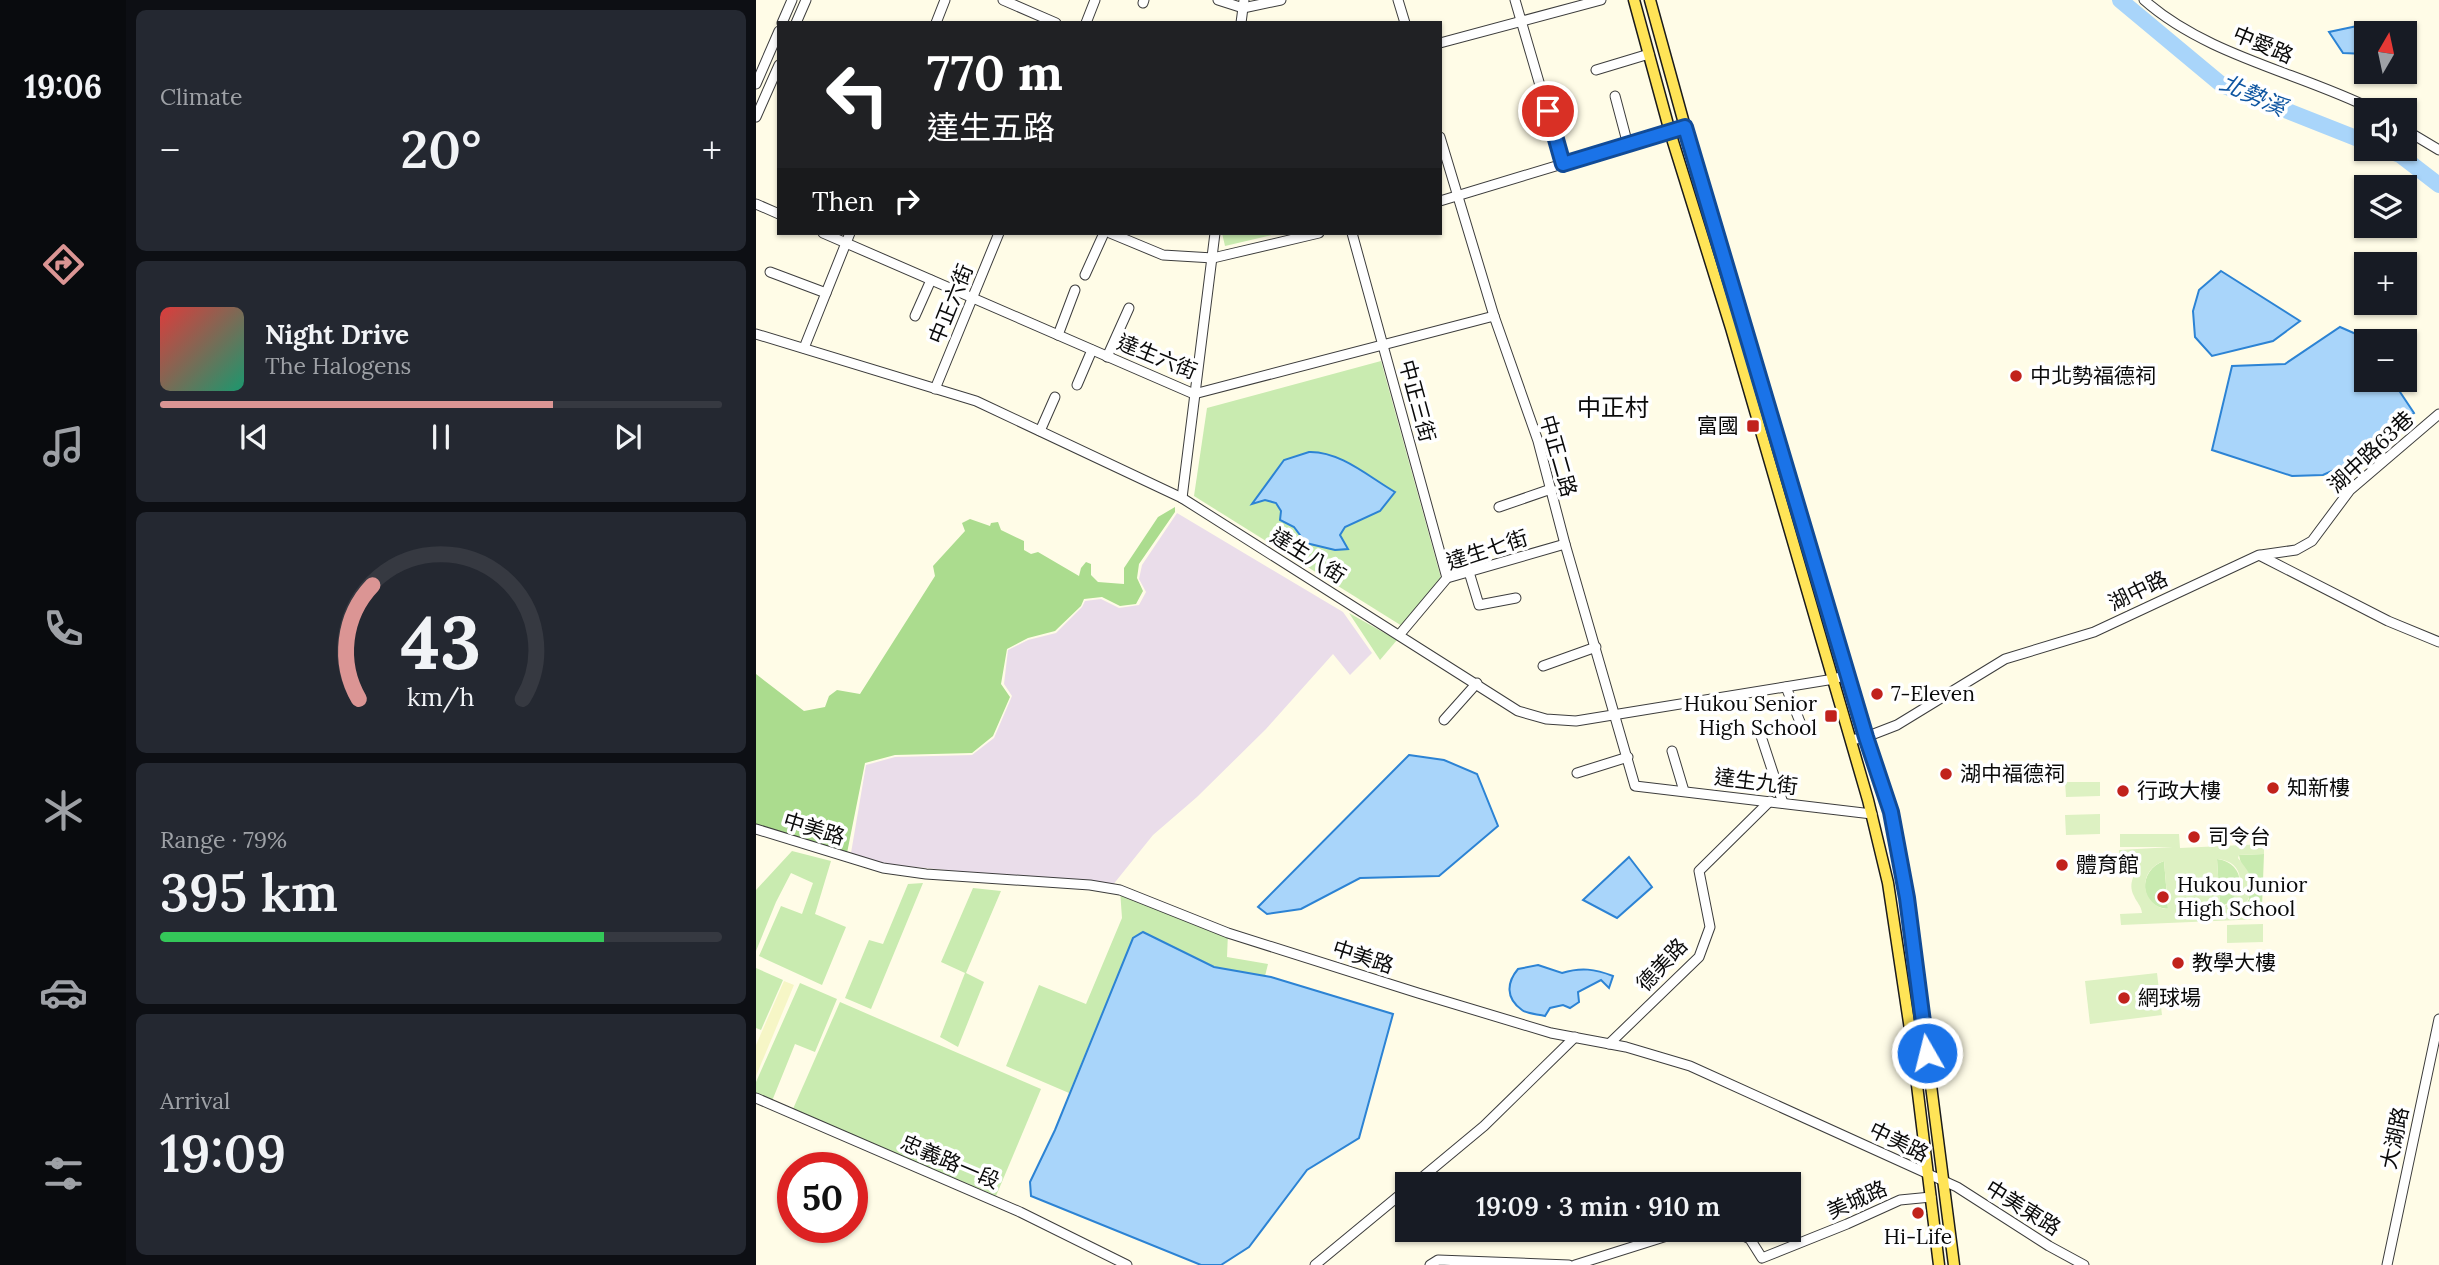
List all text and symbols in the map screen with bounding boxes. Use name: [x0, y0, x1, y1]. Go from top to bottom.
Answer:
street label: 中愛路: [2229, 20, 2297, 69]
north arrow: [2354, 21, 2417, 84]
map controls: [2354, 21, 2417, 392]
text: 770 m: [927, 41, 1063, 103]
icon: left: [812, 49, 903, 140]
text: 19:06: [24, 66, 102, 107]
water label: 北勢溪: [2216, 67, 2293, 123]
pin: [1518, 81, 1578, 141]
text: Climate: [160, 82, 242, 111]
icon: arrive: [1529, 92, 1567, 130]
button: sound: [2354, 98, 2417, 161]
text: 達生五路: [927, 107, 1055, 148]
text: 20°: [401, 116, 481, 182]
text: −: [160, 126, 180, 174]
text: +: [702, 126, 722, 174]
button: layers: [2354, 175, 2417, 238]
icon: right: [888, 182, 926, 220]
text: Then: [812, 185, 874, 218]
icon: directions: [39, 240, 88, 289]
button: +: [2354, 252, 2417, 315]
street label: 中正六街: [922, 260, 979, 348]
text: Night Drive: [265, 318, 409, 351]
street label: 達生六街: [1113, 328, 1201, 385]
button: −: [2354, 329, 2417, 392]
text: The Halogens: [265, 351, 411, 380]
street label: 中正三街: [1394, 357, 1441, 445]
place label: 中北勢福德祠: [2030, 362, 2156, 389]
marker: 中北勢福德祠: [2008, 368, 2024, 384]
district label: 中正村: [1577, 392, 1649, 423]
street label: 湖中路63巷: [2322, 405, 2419, 498]
street label: 中正二路: [1534, 412, 1583, 500]
place label: 富國: [1697, 412, 1739, 439]
icon: previous: [235, 418, 273, 456]
icon: pause: [422, 418, 460, 456]
icon: next: [609, 418, 647, 456]
marker: 富國: [1745, 418, 1761, 434]
icon: music: [39, 422, 88, 471]
street label: 達生八街: [1265, 522, 1351, 589]
street label: 達生七街: [1443, 524, 1531, 575]
street label: 湖中路: [2104, 565, 2172, 616]
text: 43: [401, 596, 481, 689]
icon: phone: [39, 604, 88, 653]
text: km/h: [407, 680, 475, 712]
place label: 7-Eleven: [1891, 680, 1975, 707]
marker: 7-Eleven: [1869, 686, 1885, 702]
place label: Hukou Senior High School: [1684, 690, 1817, 741]
marker: Hukou Senior High School: [1823, 708, 1839, 724]
place label: 湖中福德祠: [1960, 760, 2065, 787]
street label: 達生九街: [1713, 763, 1799, 800]
marker: 湖中福德祠: [1938, 766, 1954, 782]
place label: 知新樓: [2287, 774, 2350, 801]
place label: 行政大樓: [2137, 777, 2221, 804]
marker: 知新樓: [2265, 780, 2281, 796]
marker: 行政大樓: [2115, 783, 2131, 799]
icon: climate: [39, 786, 88, 835]
street label: 中美路: [780, 806, 848, 851]
place label: 司令台: [2208, 823, 2271, 850]
text: Range · 79%: [160, 825, 287, 854]
marker: 司令台: [2186, 829, 2202, 845]
place label: 體育館: [2076, 851, 2139, 878]
marker: 體育館: [2054, 857, 2070, 873]
text: 395 km: [160, 859, 338, 925]
place label: Hukou Junior High School: [2177, 871, 2307, 922]
marker: Hukou Junior High School: [2155, 889, 2171, 905]
street label: 德美路: [1630, 932, 1693, 997]
street label: 中美路: [1329, 934, 1397, 979]
place label: 教學大樓: [2192, 949, 2276, 976]
marker: 教學大樓: [2170, 955, 2186, 971]
icon: car: [39, 968, 88, 1017]
place label: 網球場: [2138, 984, 2201, 1011]
marker: 網球場: [2116, 990, 2132, 1006]
position arrow: [1890, 1016, 1964, 1090]
text: Arrival: [160, 1086, 230, 1115]
street label: 大湖路: [2375, 1104, 2414, 1172]
street label: 中美路: [1865, 1116, 1933, 1167]
text: 19:09: [160, 1120, 286, 1186]
street label: 忠義路一段: [897, 1129, 1004, 1194]
icon: filters: [39, 1149, 88, 1198]
speed limit sign: 50: [777, 1152, 868, 1243]
street label: 美城路: [1823, 1174, 1891, 1225]
street label: 中美東路: [1980, 1174, 2066, 1241]
text: 19:09 · 3 min · 910 m: [1476, 1190, 1720, 1223]
marker: Hi-Life: [1910, 1205, 1926, 1221]
place label: Hi-Life: [1884, 1223, 1952, 1250]

